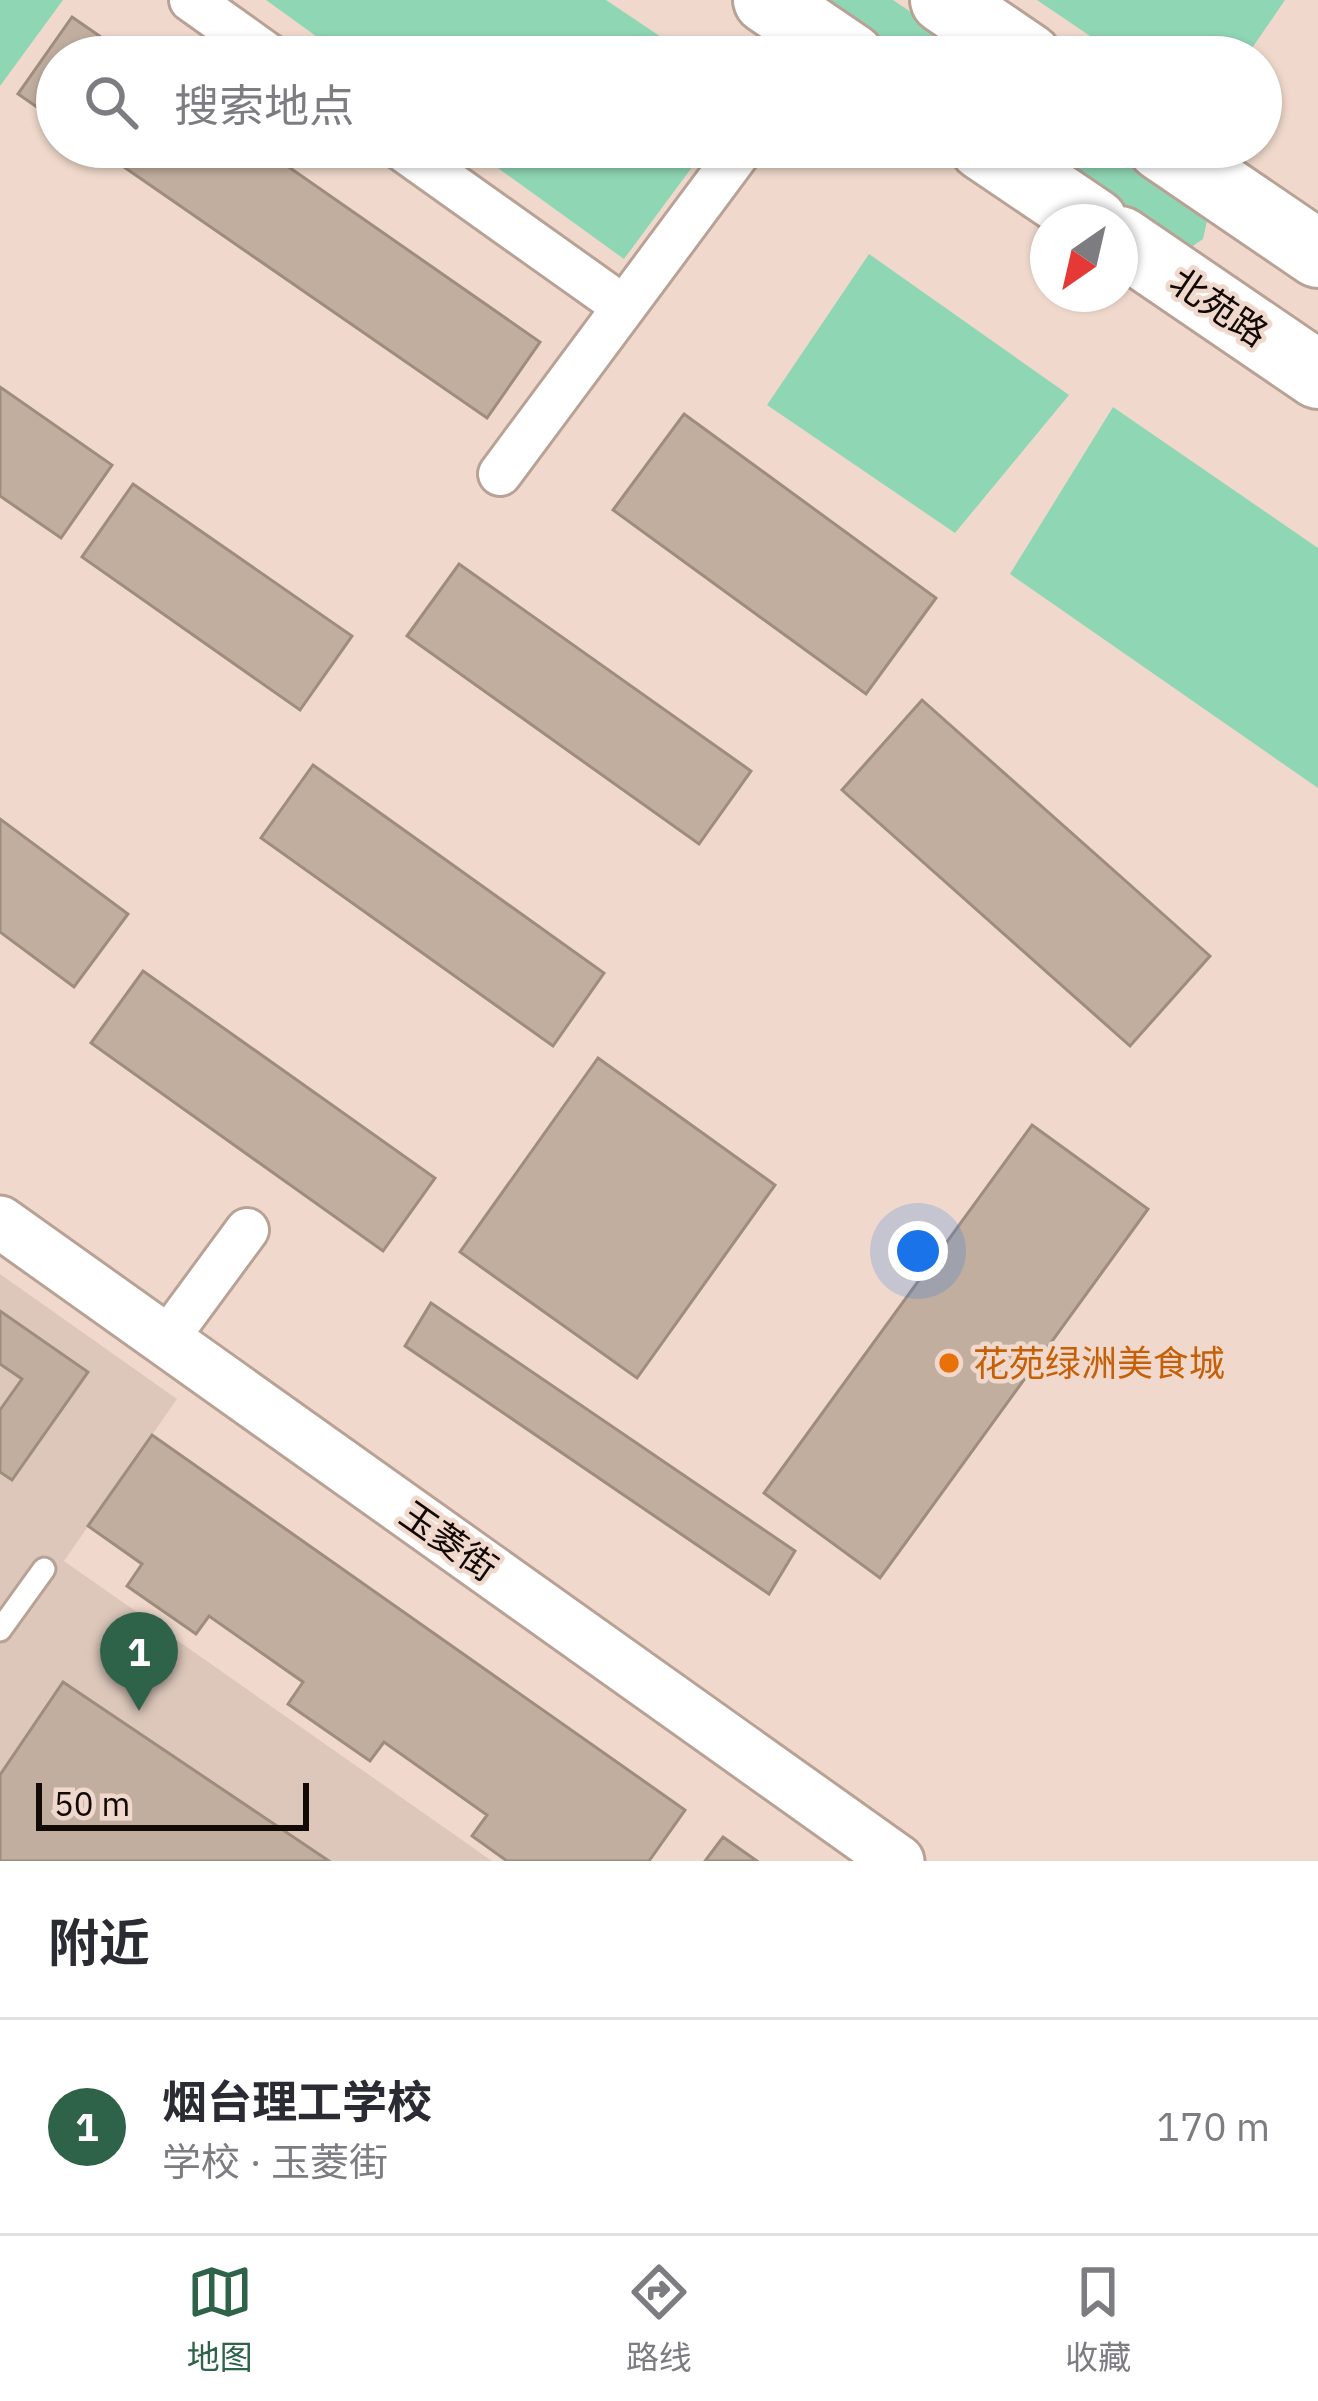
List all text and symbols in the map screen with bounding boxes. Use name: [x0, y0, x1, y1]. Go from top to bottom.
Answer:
search box: [36, 36, 1282, 168]
icon: search: [78, 69, 144, 135]
text: 搜索地点: [174, 76, 354, 134]
north arrow: [1030, 204, 1138, 312]
street label: 北苑路: [1161, 257, 1277, 356]
your location: [888, 1221, 948, 1281]
place label: 花苑绿洲美食城: [973, 1339, 1225, 1386]
marker: 花苑绿洲美食城: [936, 1350, 962, 1376]
street label: 玉菱街: [392, 1490, 507, 1591]
pin: 1: [100, 1612, 178, 1711]
scale bar: [36, 1777, 309, 1830]
text: 50 m: [54, 1782, 130, 1825]
text: 附近: [48, 1909, 150, 1975]
text: 烟台理工学校: [162, 2072, 432, 2130]
text: 1: [75, 2101, 99, 2152]
text: 170 m: [1157, 2101, 1270, 2152]
text: 学校 · 玉菱街: [162, 2136, 388, 2187]
tab: 地图: [187, 2259, 253, 2379]
tab: 路线: [626, 2259, 692, 2379]
tab: 收藏: [1065, 2259, 1131, 2379]

